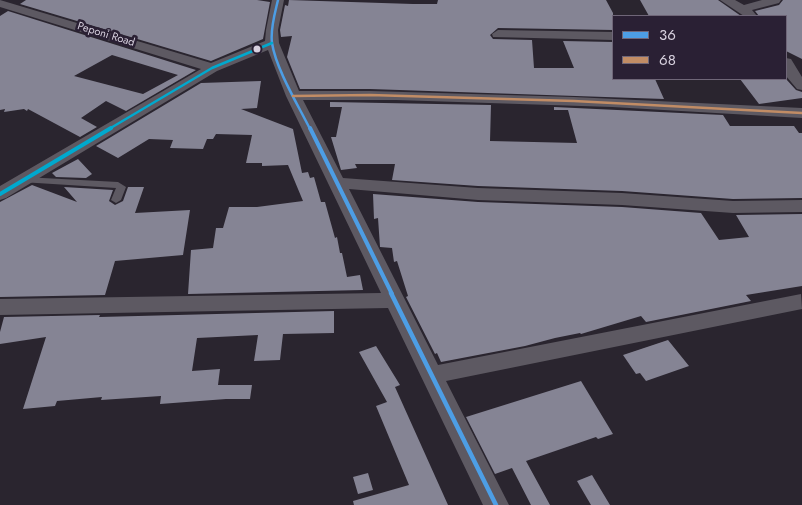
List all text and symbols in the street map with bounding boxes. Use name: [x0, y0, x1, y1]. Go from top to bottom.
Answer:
legend: [612, 15, 787, 80]
street label: Peponi Road: [76, 20, 136, 50]
text: 36: [659, 24, 676, 46]
unlabelled marker: [252, 44, 262, 54]
text: 68: [659, 49, 676, 71]

